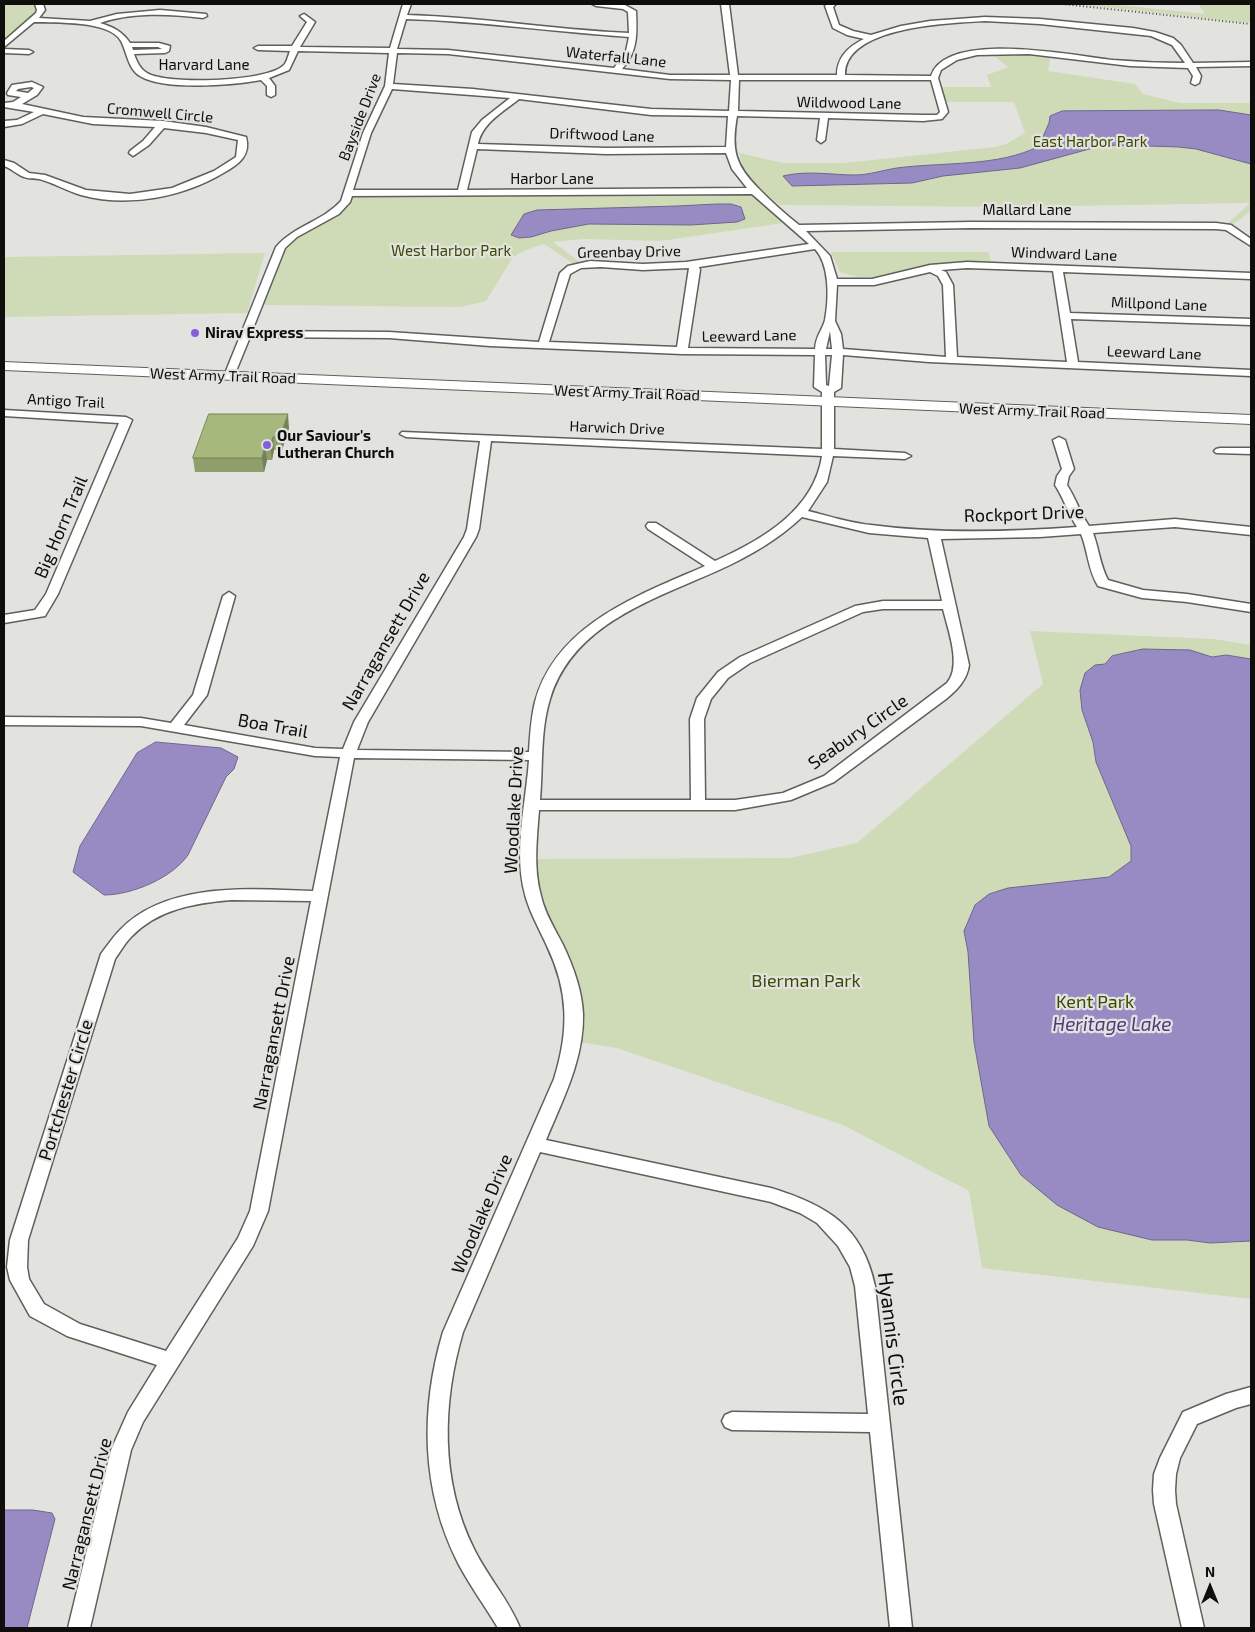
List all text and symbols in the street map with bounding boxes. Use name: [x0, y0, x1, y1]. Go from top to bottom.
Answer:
street label: Waterfall Lane: [565, 43, 667, 71]
street label: Harvard Lane: [159, 56, 249, 74]
street label: Bayside Drive: [335, 71, 385, 163]
street label: Wildwood Lane: [796, 93, 902, 113]
street label: Cromwell Circle: [106, 99, 214, 127]
street label: Driftwood Lane: [549, 124, 655, 146]
park label: East Harbor Park: [1033, 133, 1147, 151]
street label: Harbor Lane: [510, 170, 594, 188]
street label: Mallard Lane: [982, 201, 1072, 219]
park label: West Harbor Park: [391, 242, 511, 260]
street label: Greenbay Drive: [577, 242, 681, 262]
street label: Windward Lane: [1011, 243, 1117, 265]
street label: Millpond Lane: [1111, 293, 1207, 315]
place label: Nirav Express: [205, 324, 303, 342]
street label: Leeward Lane: [701, 326, 797, 346]
marker: Nirav Express: [189, 327, 201, 339]
street label: Leeward Lane: [1106, 342, 1202, 364]
street label: West Army Trail Road: [150, 364, 296, 388]
street label: West Army Trail Road: [554, 381, 700, 405]
street label: Antigo Trail: [27, 390, 105, 412]
street label: West Army Trail Road: [959, 399, 1105, 423]
street label: Harwich Drive: [569, 417, 665, 439]
place label: Our Saviour's Lutheran Church: [277, 427, 394, 462]
marker: Our Saviour's Lutheran Church: [261, 439, 273, 451]
street label: Big Horn Trail: [30, 472, 92, 582]
street label: Rockport Drive: [963, 501, 1085, 527]
street label: Narragansett Drive: [338, 568, 434, 714]
street label: Seabury Circle: [804, 690, 912, 774]
street label: Boa Trail: [236, 709, 310, 743]
street label: Woodlake Drive: [500, 746, 528, 874]
street label: Narragansett Drive: [248, 954, 300, 1112]
park label: Bierman Park: [751, 970, 861, 992]
park label: Kent Park: [1056, 991, 1134, 1013]
water label: Heritage Lake: [1052, 1014, 1172, 1036]
street label: Portchester Circle: [34, 1017, 98, 1163]
street label: Woodlake Drive: [447, 1151, 517, 1277]
street label: Hyannis Circle: [872, 1271, 914, 1407]
street label: Narragansett Drive: [58, 1435, 116, 1593]
north arrow: [1185, 1562, 1235, 1612]
text: N: [1205, 1563, 1215, 1580]

